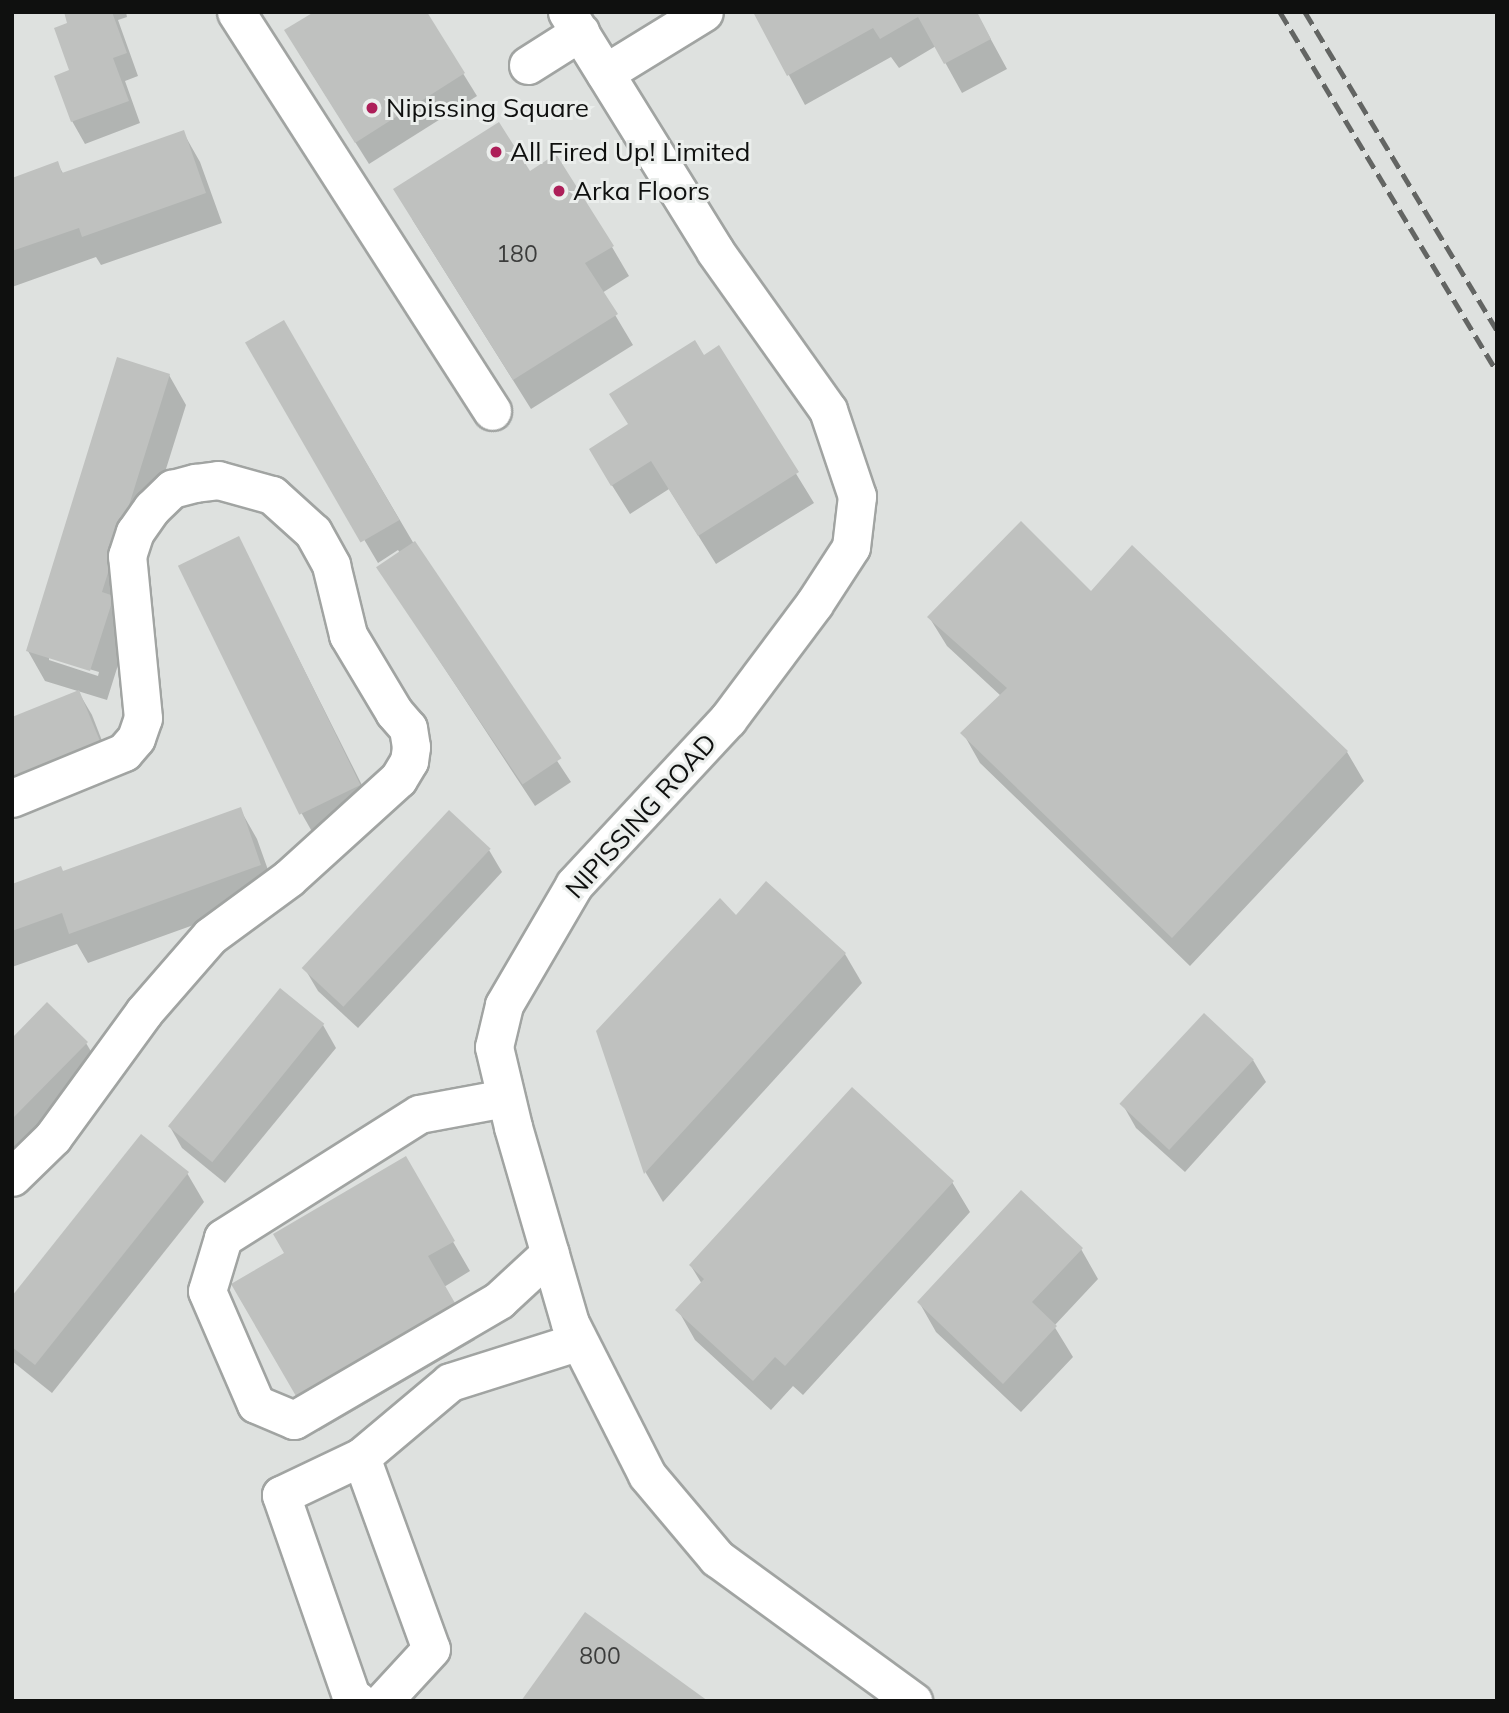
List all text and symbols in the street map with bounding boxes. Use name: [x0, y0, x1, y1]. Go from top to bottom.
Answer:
place label: Nipissing Square: [386, 92, 589, 124]
marker: Nipissing Square: [364, 100, 380, 116]
place label: All Fired Up! Limited: [510, 136, 750, 168]
marker: All Fired Up! Limited: [488, 144, 504, 160]
place label: Arka Floors: [573, 175, 710, 207]
marker: Arka Floors: [551, 183, 567, 199]
house number: 180: [496, 240, 538, 268]
street label: NIPISSING ROAD: [559, 727, 723, 905]
house number: 800: [579, 1642, 621, 1670]

